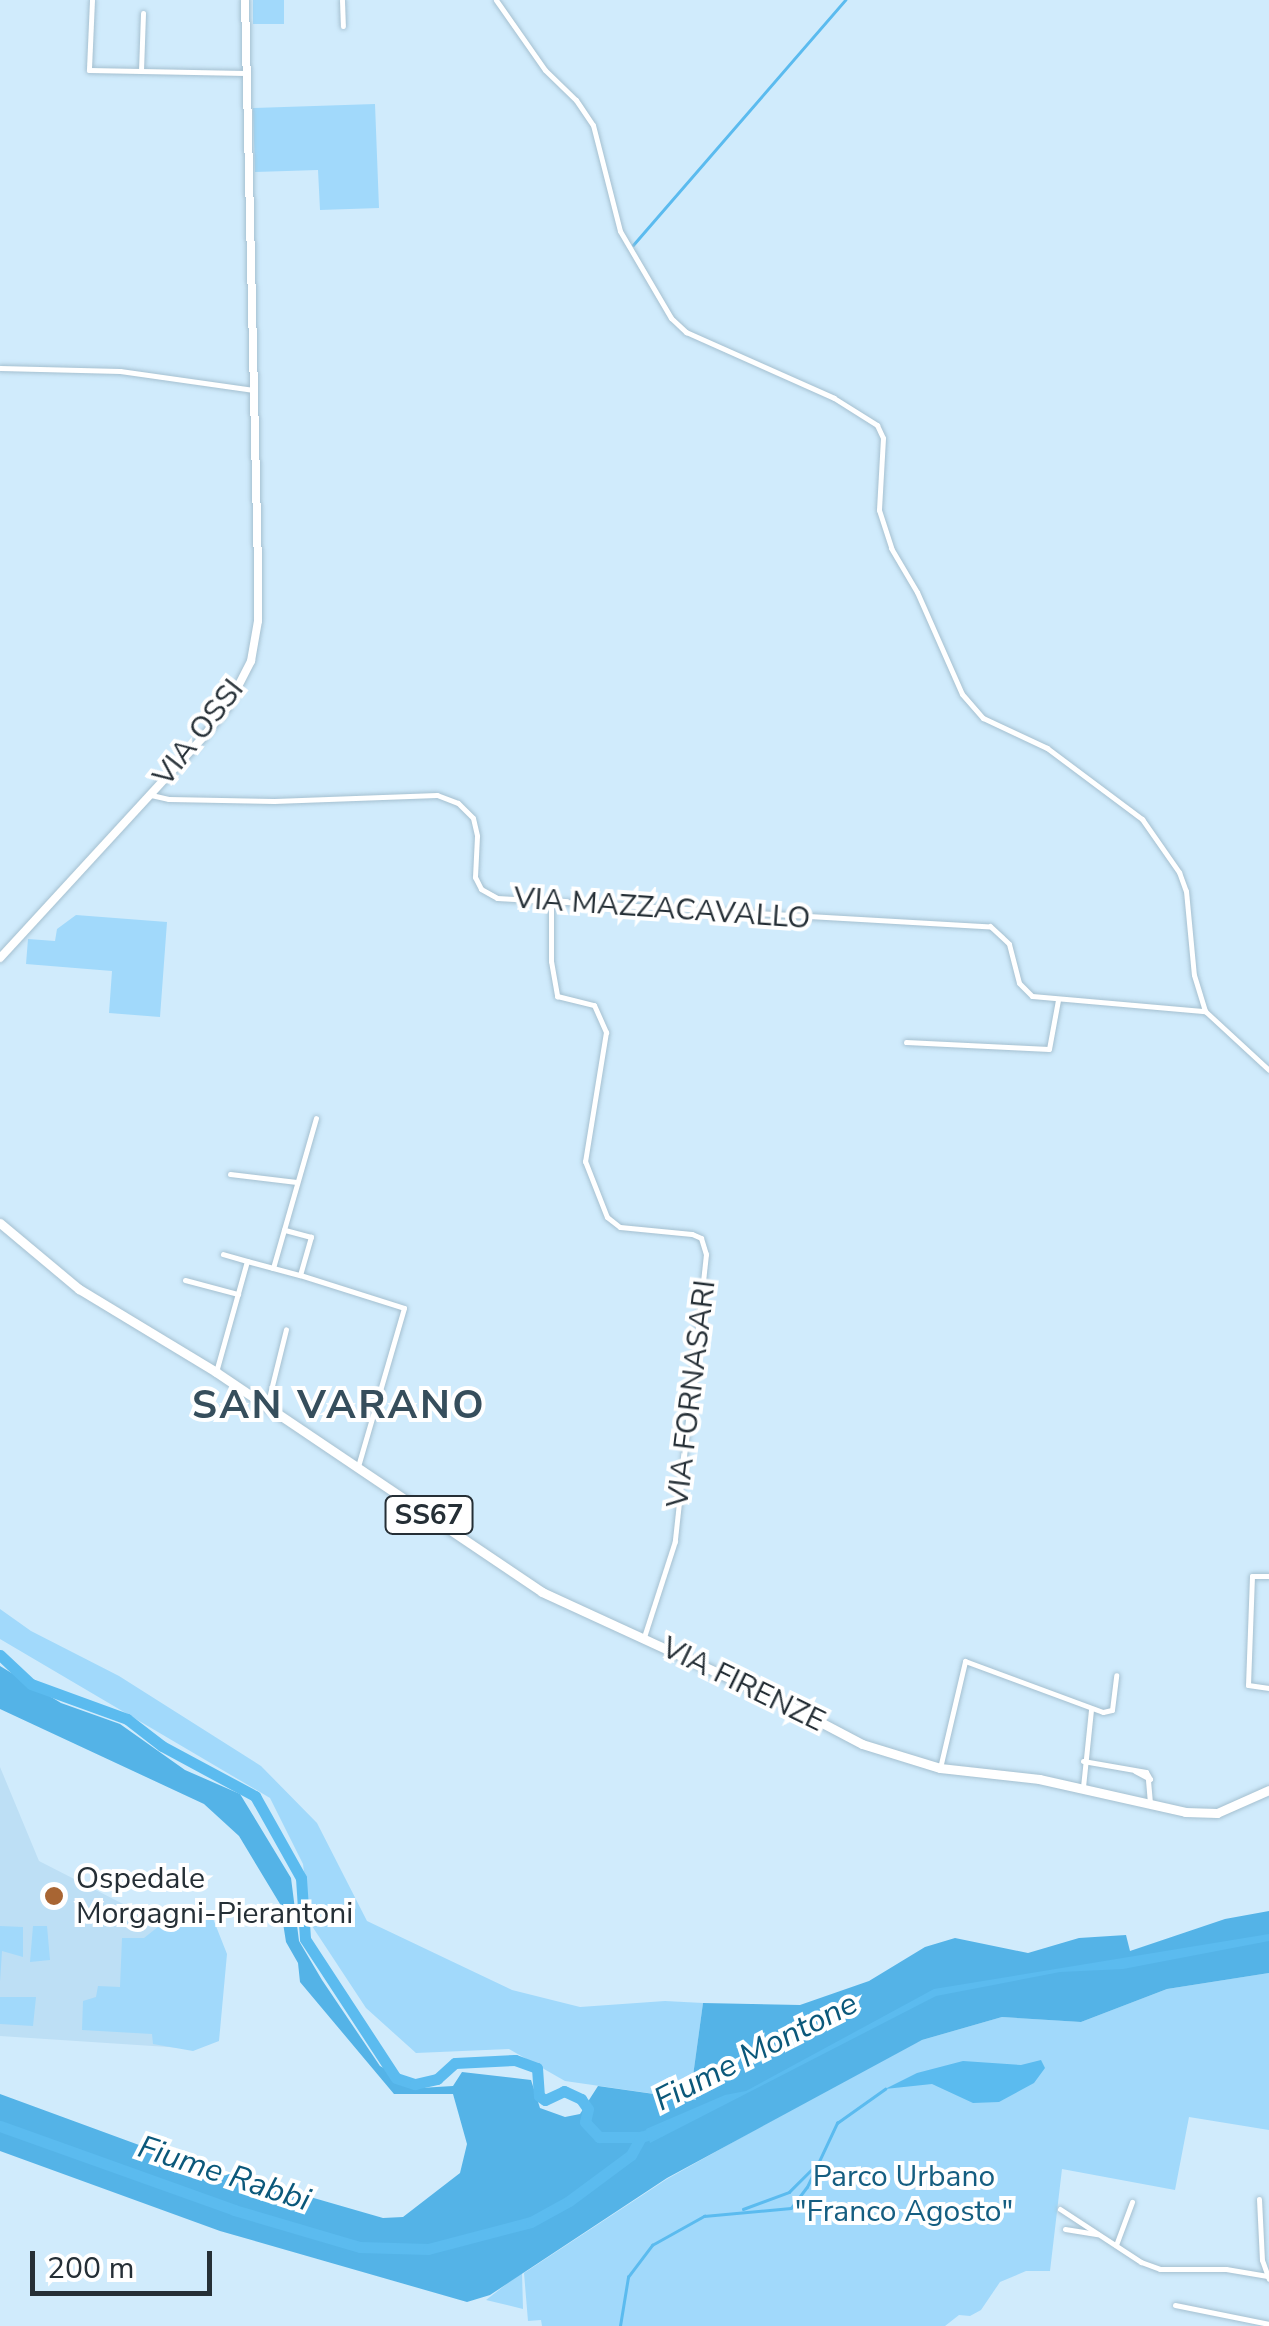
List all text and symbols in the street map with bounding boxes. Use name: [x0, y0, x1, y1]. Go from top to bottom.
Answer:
street label: VIA OSSI: [146, 672, 252, 794]
street label: VIA MAZZACAVALLO: [513, 881, 811, 937]
street label: VIA FORNASARI: [660, 1278, 724, 1510]
district label: SAN VARANO: [192, 1381, 486, 1429]
road number: SS67: [384, 1492, 474, 1538]
street label: VIA FIRENZE: [656, 1630, 830, 1740]
place label: Ospedale Morgagni-Pierantoni: [76, 1861, 353, 1932]
marker: Ospedale Morgagni-Pierantoni: [41, 1883, 67, 1909]
water label: Fiume Montone: [648, 1984, 864, 2120]
water label: Fiume Rabbi: [133, 2128, 315, 2220]
park label: Parco Urbano "Franco Agosto": [795, 2159, 1013, 2230]
scale bar: [35, 2231, 218, 2293]
text: 200 m: [47, 2248, 134, 2289]

